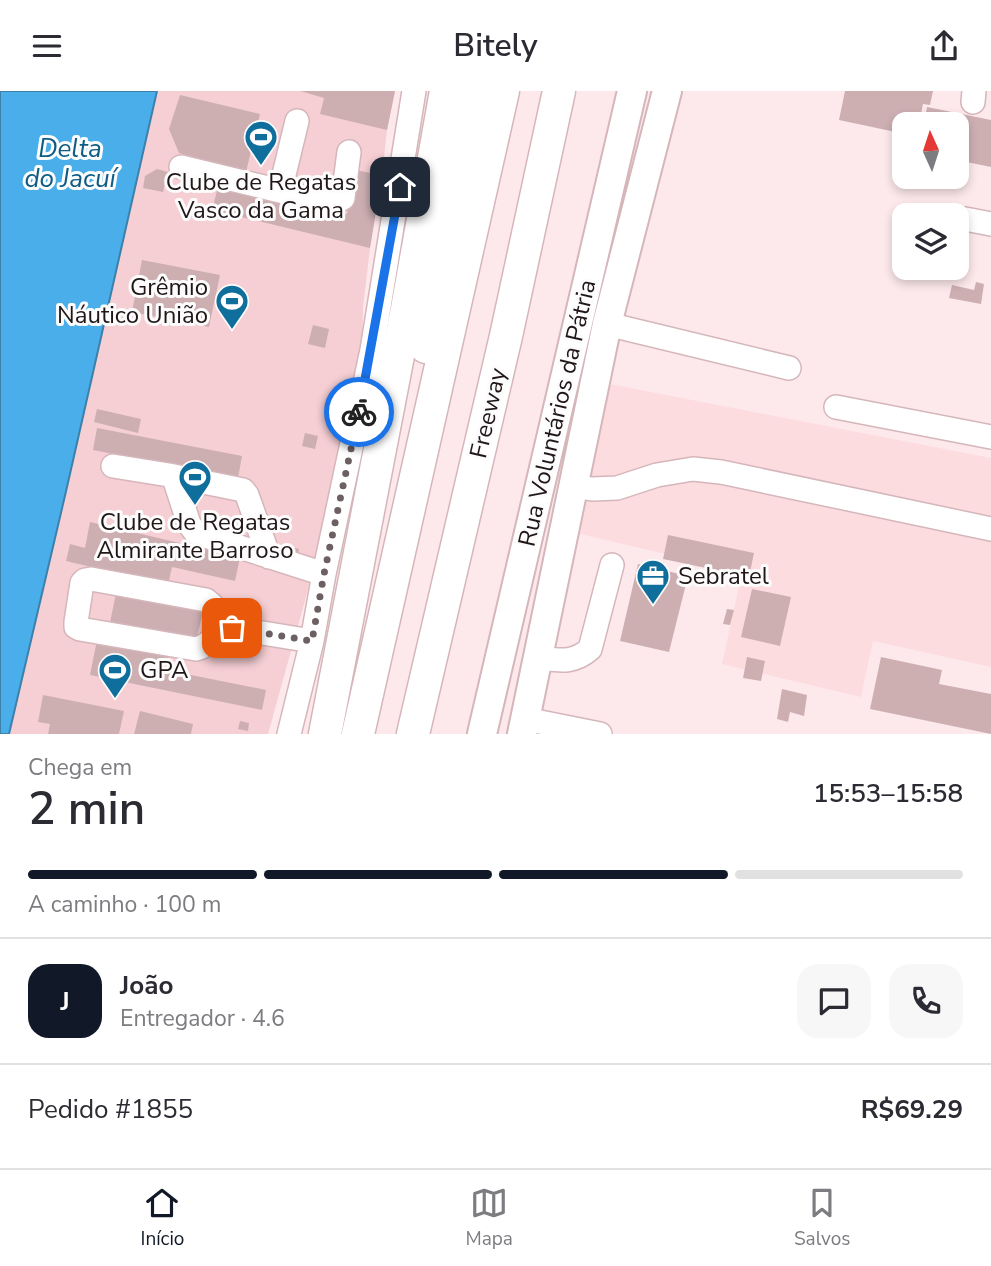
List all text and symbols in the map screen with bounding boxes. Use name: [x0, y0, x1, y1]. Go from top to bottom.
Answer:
text: Bitely: [453, 24, 538, 67]
icon: menu: [28, 27, 66, 65]
icon: share: [925, 27, 963, 65]
north arrow: [892, 112, 970, 189]
map controls: [892, 112, 969, 280]
sports icon: Clube de Regatas Vasco da Gama: [242, 118, 280, 167]
water label: Delta do Jacuí: [24, 131, 120, 196]
pin: [370, 157, 430, 217]
place label: Clube de Regatas Vasco da Gama: [166, 166, 356, 226]
icon: home: [381, 168, 419, 206]
button: layers: [892, 203, 969, 280]
place label: Grêmio Náutico União: [57, 271, 208, 331]
street label: Rua Voluntários da Pátria: [511, 276, 603, 550]
sports icon: Grêmio Náutico União: [213, 282, 251, 331]
street label: Freeway: [462, 364, 514, 461]
courier: [324, 377, 394, 447]
icon: bike: [340, 393, 378, 431]
sports icon: Clube de Regatas Almirante Barroso: [176, 458, 214, 507]
place label: Clube de Regatas Almirante Barroso: [97, 506, 293, 566]
office icon: Sebratel: [634, 557, 672, 606]
place label: Sebratel: [678, 560, 769, 592]
pin: [202, 598, 262, 658]
icon: bag: [213, 609, 251, 647]
sports icon: GPA: [96, 651, 134, 700]
place label: GPA: [140, 654, 189, 686]
text: Chega em: [28, 752, 132, 783]
text: 15:53–15:58: [813, 776, 963, 811]
text: 2 min: [28, 777, 145, 840]
text: A caminho · 100 m: [28, 889, 221, 920]
button: chat: [797, 964, 871, 1038]
button: phone: [889, 964, 963, 1038]
text: João: [120, 968, 173, 1003]
text: J: [60, 984, 70, 1019]
text: Entregador · 4.6: [120, 1003, 285, 1034]
text: Pedido #1855: [28, 1092, 193, 1127]
text: R$69.29: [861, 1092, 963, 1127]
tab: Início: [141, 1184, 184, 1252]
tab: Mapa: [465, 1184, 513, 1252]
tab: Salvos: [794, 1184, 850, 1252]

